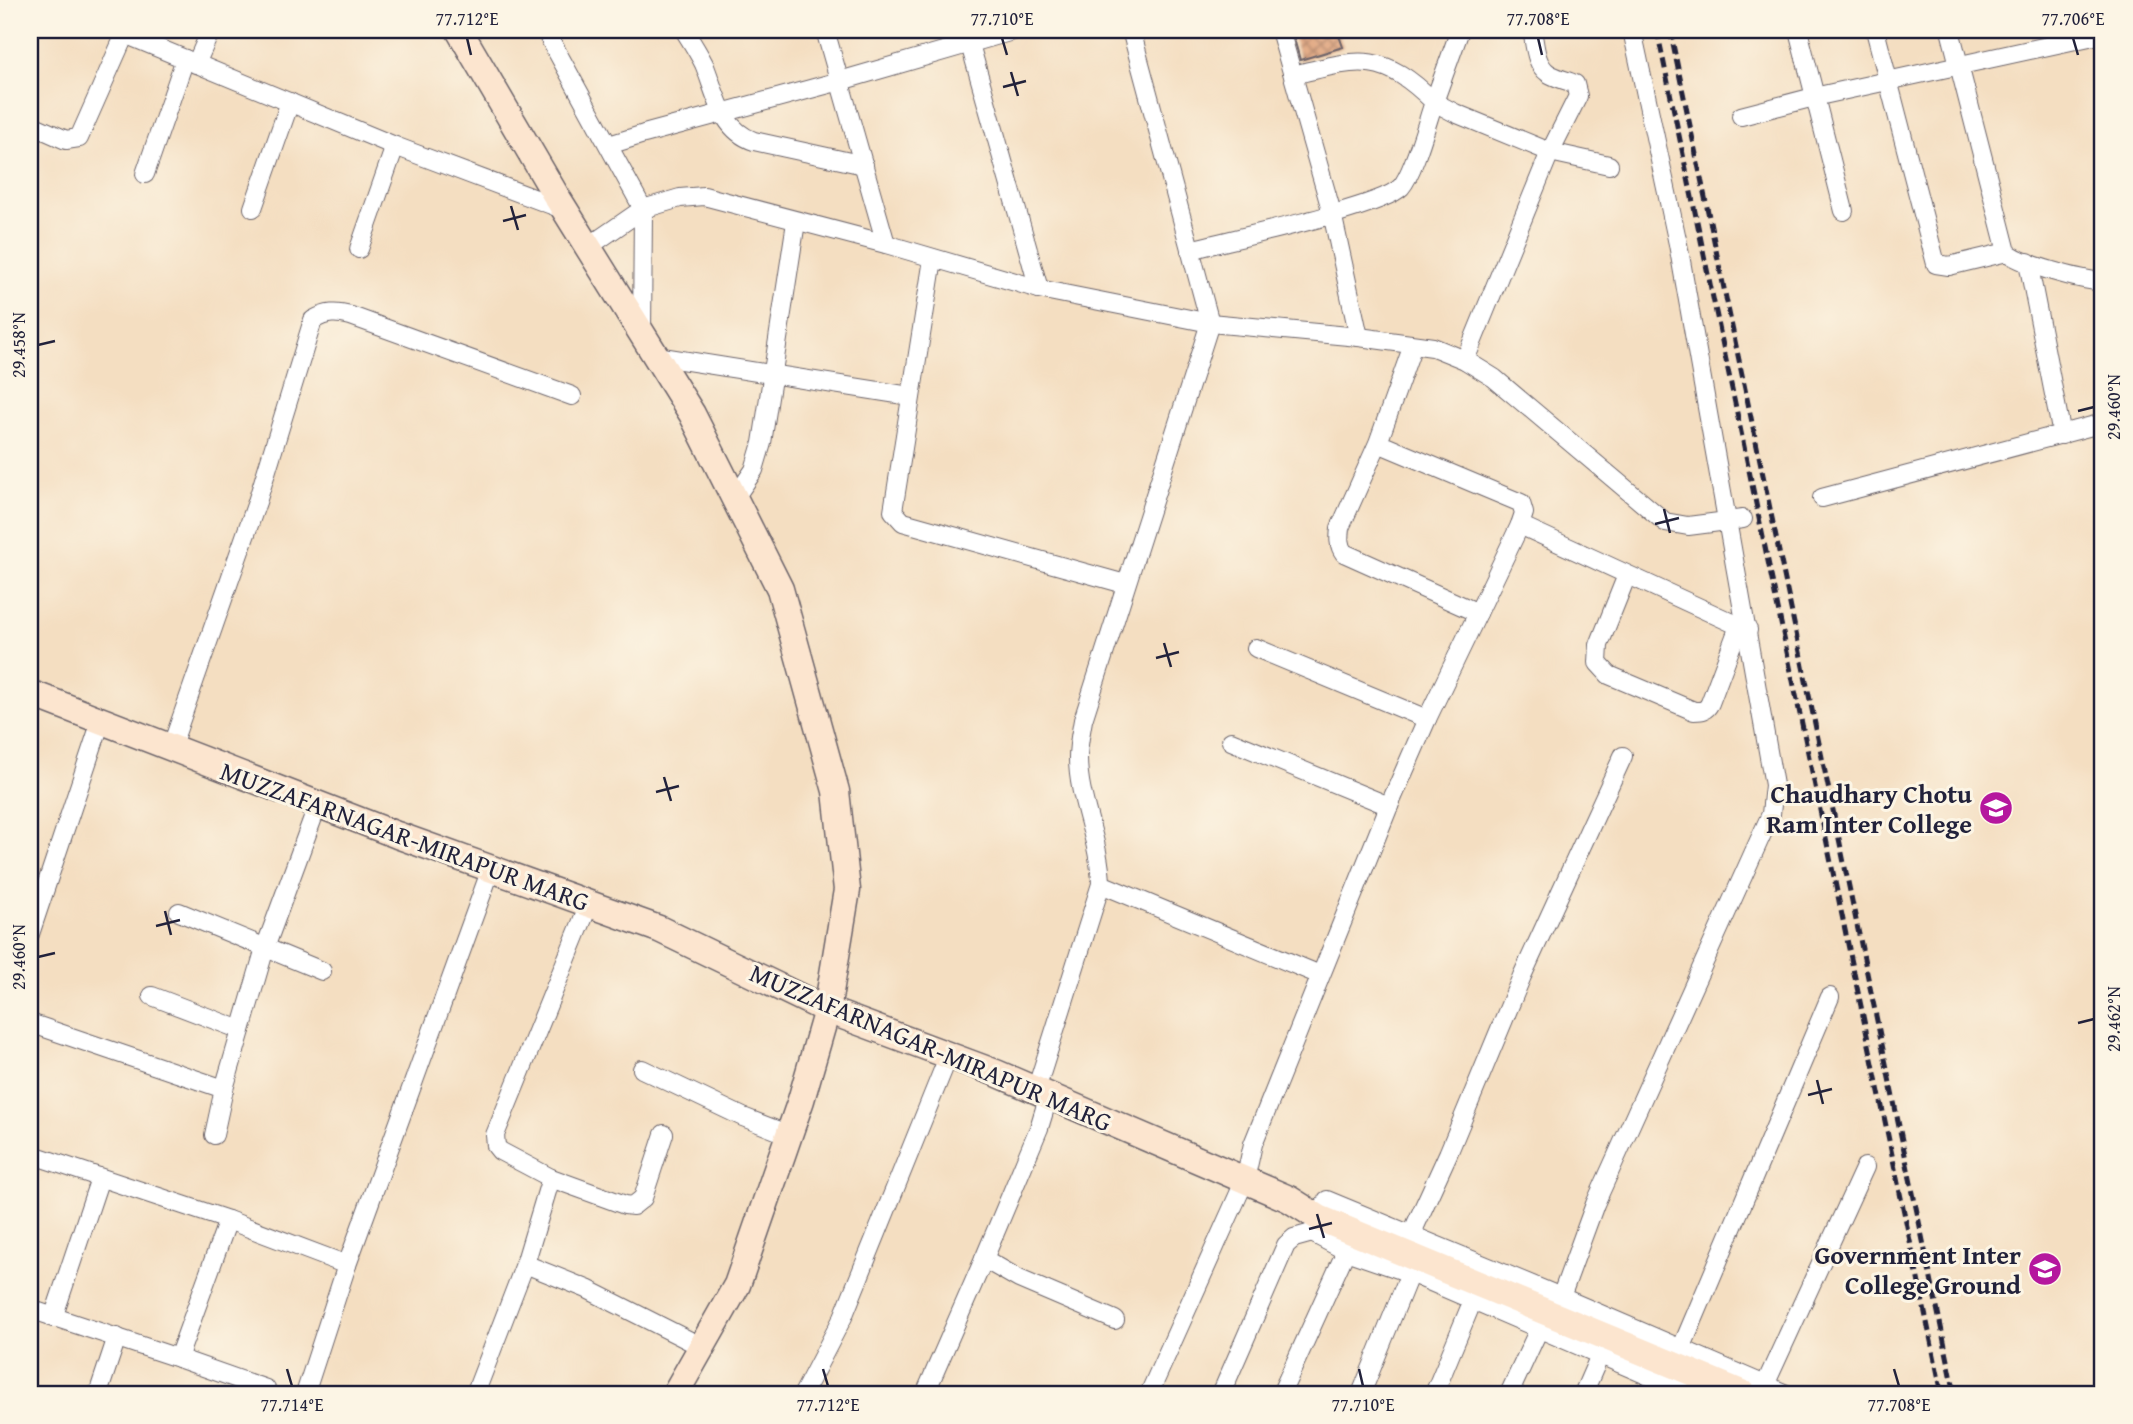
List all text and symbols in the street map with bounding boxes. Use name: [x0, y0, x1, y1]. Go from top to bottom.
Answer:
text: 77.712°E: [435, 5, 499, 32]
text: 77.710°E: [970, 5, 1034, 32]
text: 77.708°E: [1506, 5, 1570, 32]
text: 77.706°E: [2041, 5, 2105, 32]
text: 29.458°N: [5, 312, 32, 378]
text: 29.460°N: [2100, 374, 2127, 440]
street label: MUZZAFARNAGAR-MIRAPUR MARG: [215, 751, 595, 921]
place label: Chaudhary Chotu Ram Inter College: [1766, 774, 1972, 843]
school or university icon: Chaudhary Chotu Ram Inter College: [1977, 789, 2015, 827]
text: 29.460°N: [5, 924, 32, 990]
street label: MUZZAFARNAGAR-MIRAPUR MARG: [744, 953, 1118, 1141]
text: 29.462°N: [2100, 986, 2127, 1052]
place label: Government Inter College Ground: [1814, 1235, 2021, 1304]
school or university icon: Government Inter College Ground: [2026, 1250, 2064, 1288]
text: 77.714°E: [260, 1391, 324, 1418]
text: 77.712°E: [796, 1391, 860, 1418]
text: 77.710°E: [1331, 1391, 1395, 1418]
text: 77.708°E: [1867, 1391, 1931, 1418]

